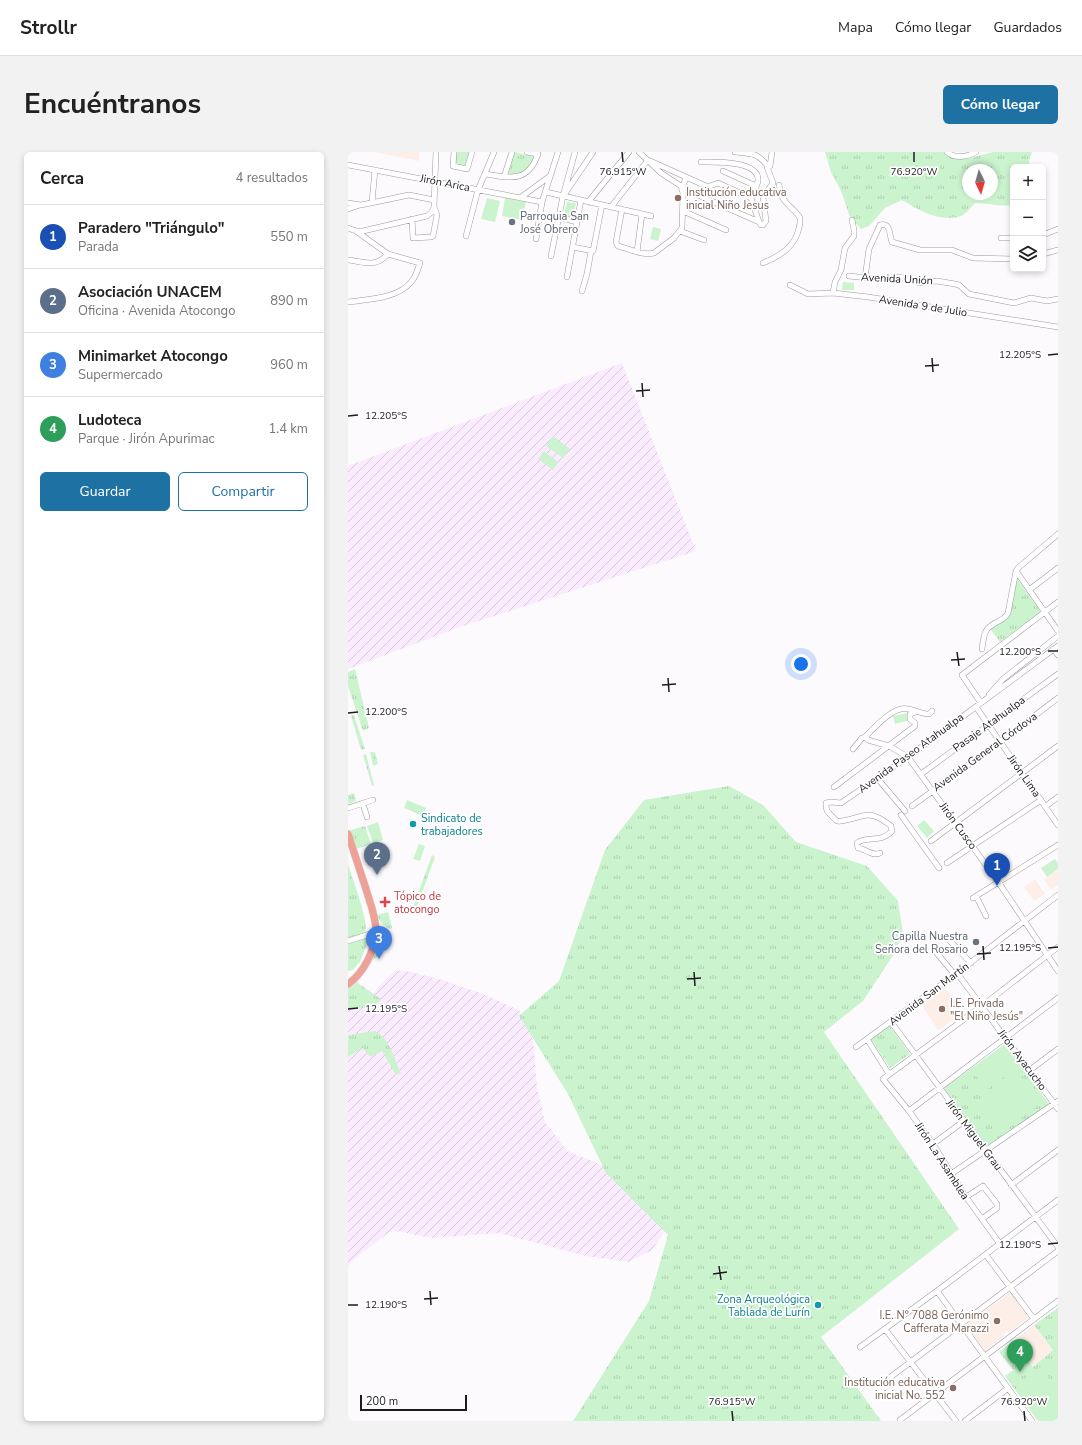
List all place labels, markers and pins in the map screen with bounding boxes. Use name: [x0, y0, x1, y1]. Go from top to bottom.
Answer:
place label: Institución educativa inicial Niño Jesus: [686, 185, 787, 213]
marker: Institución educativa inicial Niño Jesus: [673, 193, 683, 203]
place label: Parroquia San José Obrero: [519, 209, 589, 237]
marker: Parroquia San José Obrero: [507, 217, 517, 227]
place label: Sindicato de trabajadores: [421, 811, 483, 839]
marker: Sindicato de trabajadores: [408, 819, 418, 829]
pin: 2: [364, 842, 390, 875]
pin: 1: [984, 853, 1010, 886]
place label: Tópico de atocongo: [394, 889, 441, 917]
marker: Tópico de atocongo: [379, 896, 391, 908]
pin: 3: [366, 926, 392, 959]
place label: Capilla Nuestra Señora del Rosario: [875, 929, 968, 957]
marker: Capilla Nuestra Señora del Rosario: [971, 937, 981, 947]
place label: I.E. Privada "El Niño Jesús": [950, 996, 1023, 1024]
marker: I.E. Privada "El Niño Jesús": [937, 1004, 947, 1014]
place label: Zona Arqueológica Tablada de Lurín: [717, 1292, 810, 1320]
marker: Zona Arqueológica Tablada de Lurín: [813, 1300, 823, 1310]
place label: I.E. N° 7088 Gerónimo Cafferata Marazzi: [879, 1308, 989, 1336]
marker: I.E. N° 7088 Gerónimo Cafferata Marazzi: [992, 1316, 1002, 1326]
pin: 4: [1007, 1339, 1033, 1372]
place label: Institución educativa inicial No. 552: [844, 1375, 945, 1403]
marker: Institución educativa inicial No. 552: [948, 1383, 958, 1393]

